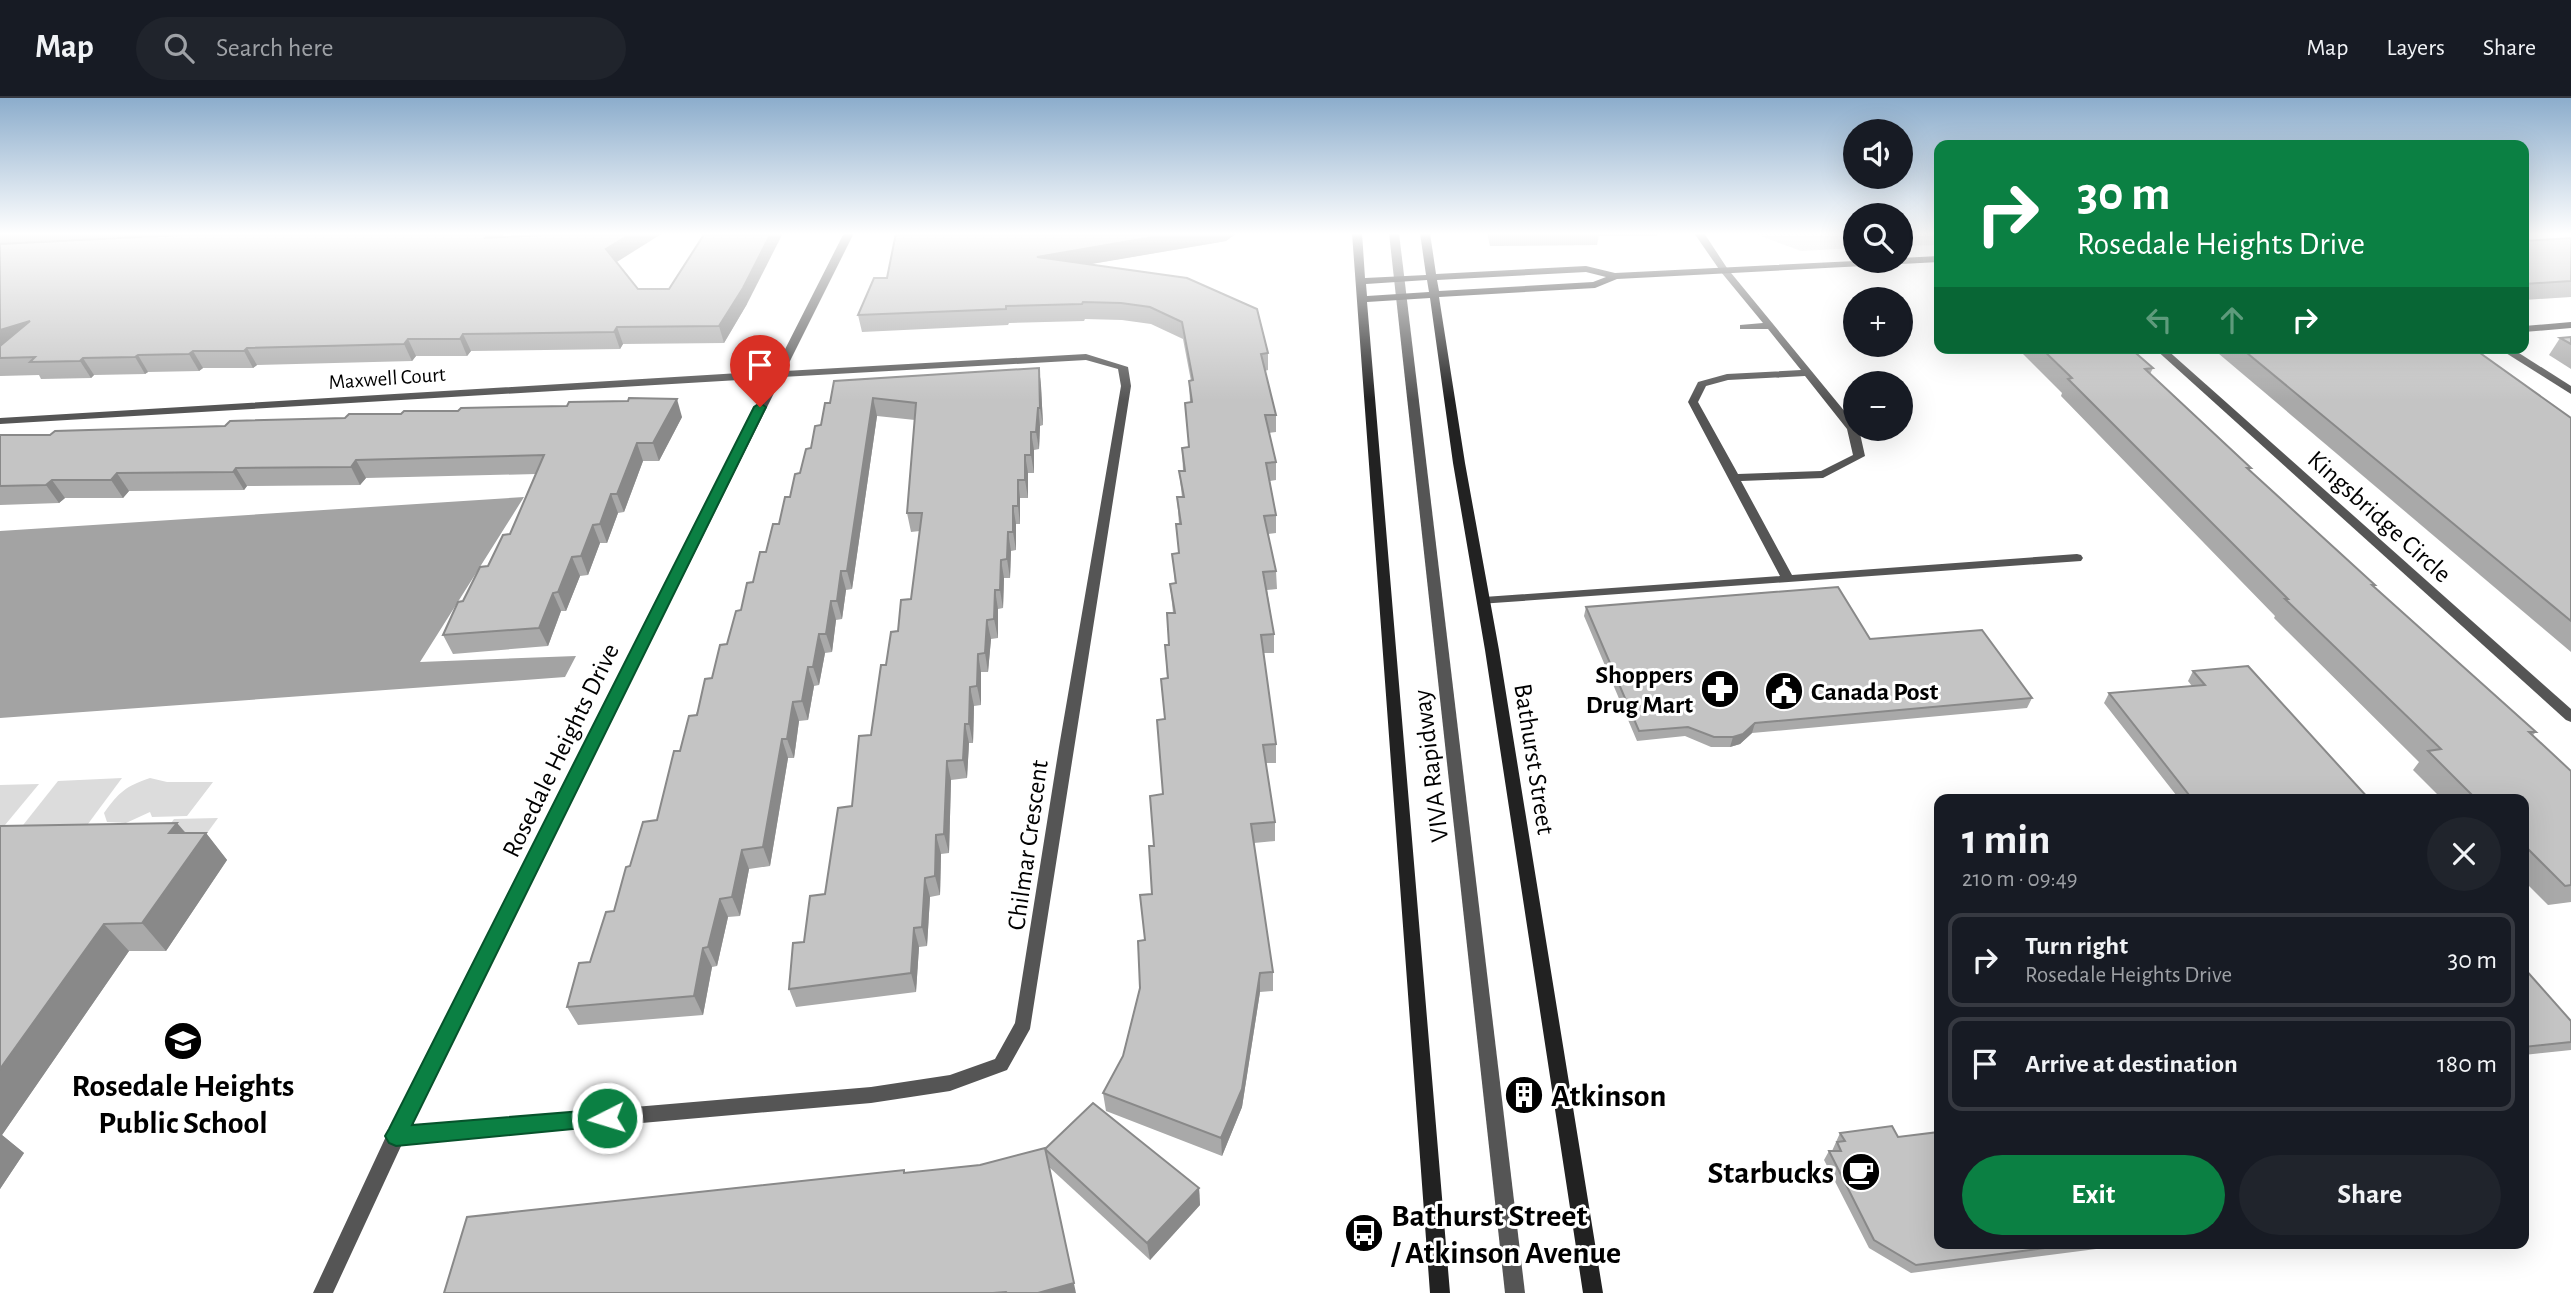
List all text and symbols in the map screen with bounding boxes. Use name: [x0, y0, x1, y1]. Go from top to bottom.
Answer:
search box: [136, 17, 626, 80]
icon: search: [160, 29, 198, 67]
text: Map: [35, 31, 94, 64]
text: Search here: [216, 35, 334, 61]
text: Map: [2306, 36, 2348, 60]
text: Layers: [2386, 36, 2445, 60]
text: Share: [2483, 36, 2536, 60]
map controls: [1843, 119, 1913, 441]
button: sound: [1843, 119, 1913, 189]
icon: right: [1962, 168, 2053, 259]
text: 30 m: [2077, 170, 2171, 219]
button: search: [1843, 203, 1913, 273]
text: Rosedale Heights Drive: [2077, 228, 2365, 260]
button: +: [1843, 287, 1913, 357]
icon: left: [2140, 301, 2178, 339]
icon: ahead: [2213, 301, 2251, 339]
icon: right: [2286, 301, 2324, 339]
pin: [730, 335, 790, 407]
icon: arrive: [741, 346, 779, 384]
street label: Maxwell Court: [328, 364, 447, 393]
button: −: [1843, 371, 1913, 441]
street label: Kingsbridge Circle: [2303, 446, 2456, 588]
street label: Rosedale Heights Drive: [498, 640, 624, 861]
place label: Shoppers Drug Mart: [1586, 662, 1693, 718]
pharmacy icon: Shoppers Drug Mart: [1699, 668, 1741, 710]
public building icon: Canada Post: [1763, 670, 1805, 712]
place label: Canada Post: [1811, 679, 1939, 705]
street label: Bathurst Street: [1509, 682, 1559, 837]
street label: VIVA Rapidway: [1409, 688, 1453, 844]
street label: Chilmar Crescent: [1003, 758, 1053, 932]
button: close: [2427, 817, 2501, 891]
text: 1 min: [1962, 819, 2051, 861]
text: 210 m · 09:49: [1962, 868, 2078, 891]
text: Turn right: [2025, 933, 2128, 959]
icon: right: [1966, 941, 2004, 979]
text: 30 m: [2447, 947, 2497, 973]
text: Rosedale Heights Drive: [2025, 964, 2232, 987]
school or university icon: Rosedale Heights Public School: [162, 1020, 204, 1062]
icon: arrive: [1966, 1045, 2004, 1083]
text: Arrive at destination: [2025, 1051, 2238, 1077]
text: 180 m: [2437, 1051, 2497, 1077]
place label: Rosedale Heights Public School: [72, 1070, 294, 1139]
building icon: Atkinson: [1503, 1074, 1545, 1116]
place label: Atkinson: [1551, 1080, 1666, 1112]
position arrow: [570, 1081, 644, 1155]
cafe icon: Starbucks: [1840, 1151, 1882, 1193]
button: Exit: [1962, 1155, 2225, 1235]
button: Share: [2239, 1155, 2501, 1235]
place label: Starbucks: [1707, 1157, 1834, 1189]
place label: Bathurst Street / Atkinson Avenue: [1390, 1200, 1621, 1269]
bus stop icon: Bathurst Street / Atkinson Avenue: [1343, 1212, 1385, 1254]

